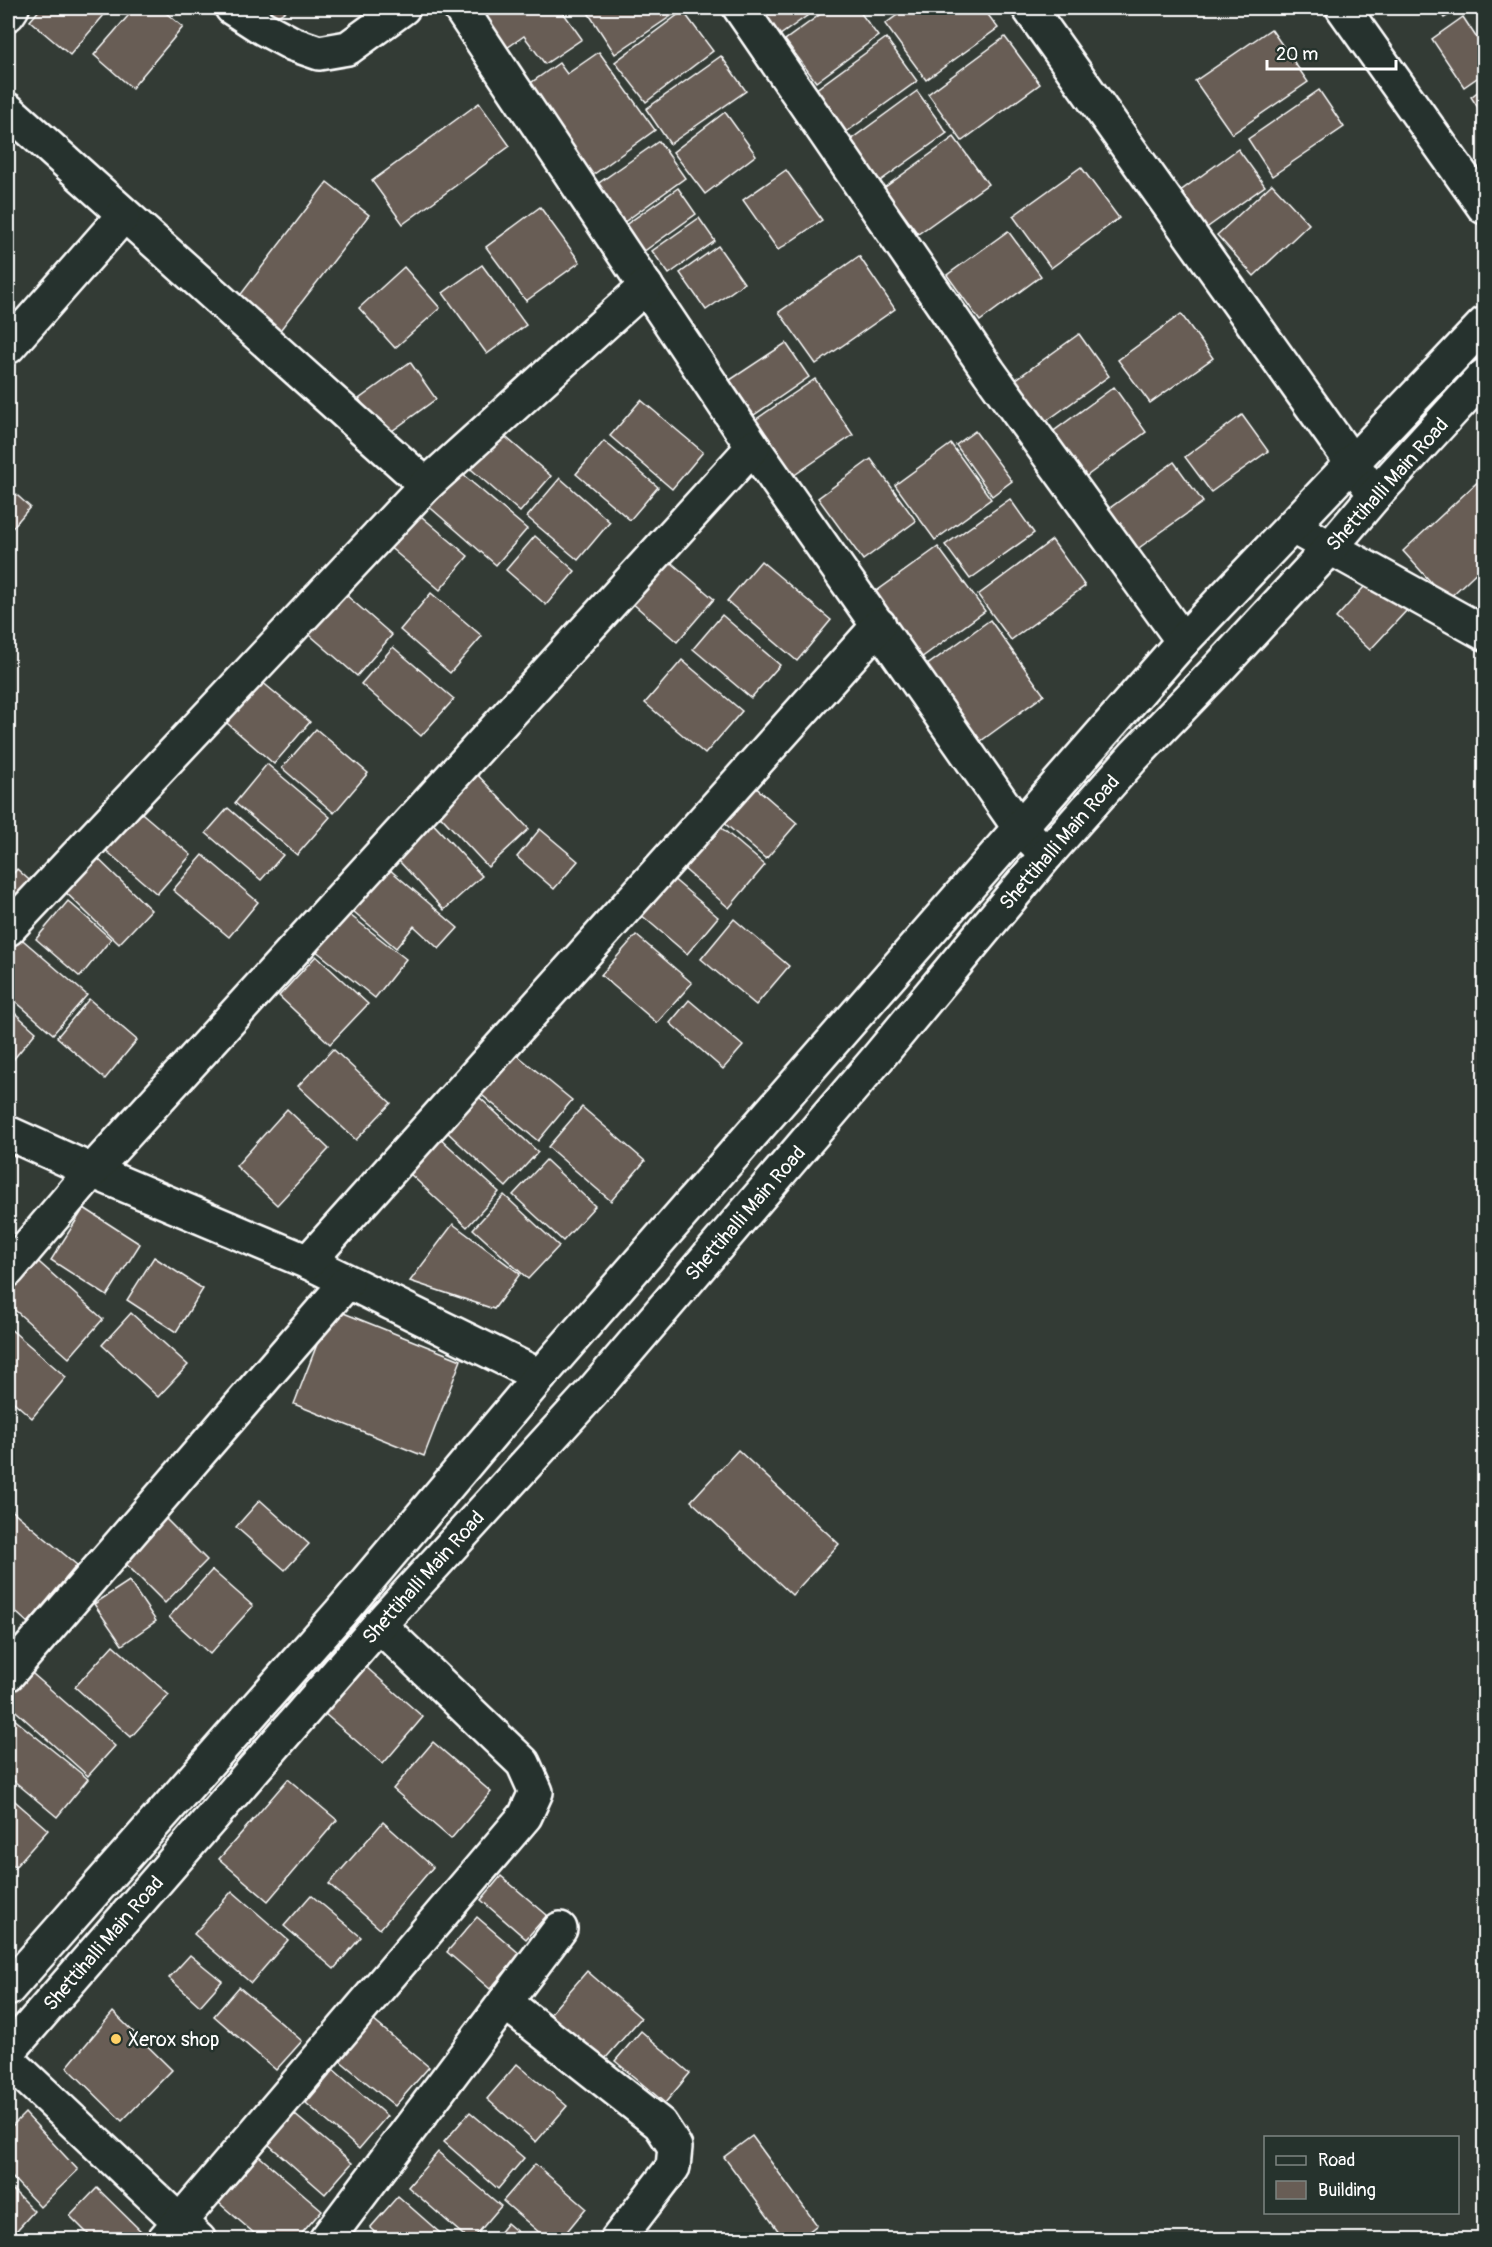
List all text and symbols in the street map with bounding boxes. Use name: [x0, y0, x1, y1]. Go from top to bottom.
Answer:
scale bar: [1267, 33, 1396, 71]
text: 20 m: [1276, 43, 1318, 66]
street label: Shettihalli Main Road: [1321, 412, 1454, 556]
street label: Shettihalli Main Road: [994, 770, 1125, 915]
street label: Shettihalli Main Road: [680, 1141, 811, 1286]
street label: Shettihalli Main Road: [357, 1505, 490, 1649]
street label: Shettihalli Main Road: [38, 1871, 169, 2016]
place label: Xerox shop: [128, 2027, 220, 2052]
marker: Xerox shop: [109, 2032, 123, 2046]
legend: [1264, 2136, 1459, 2214]
text: Road: [1318, 2149, 1355, 2172]
text: Building: [1318, 2179, 1376, 2202]

